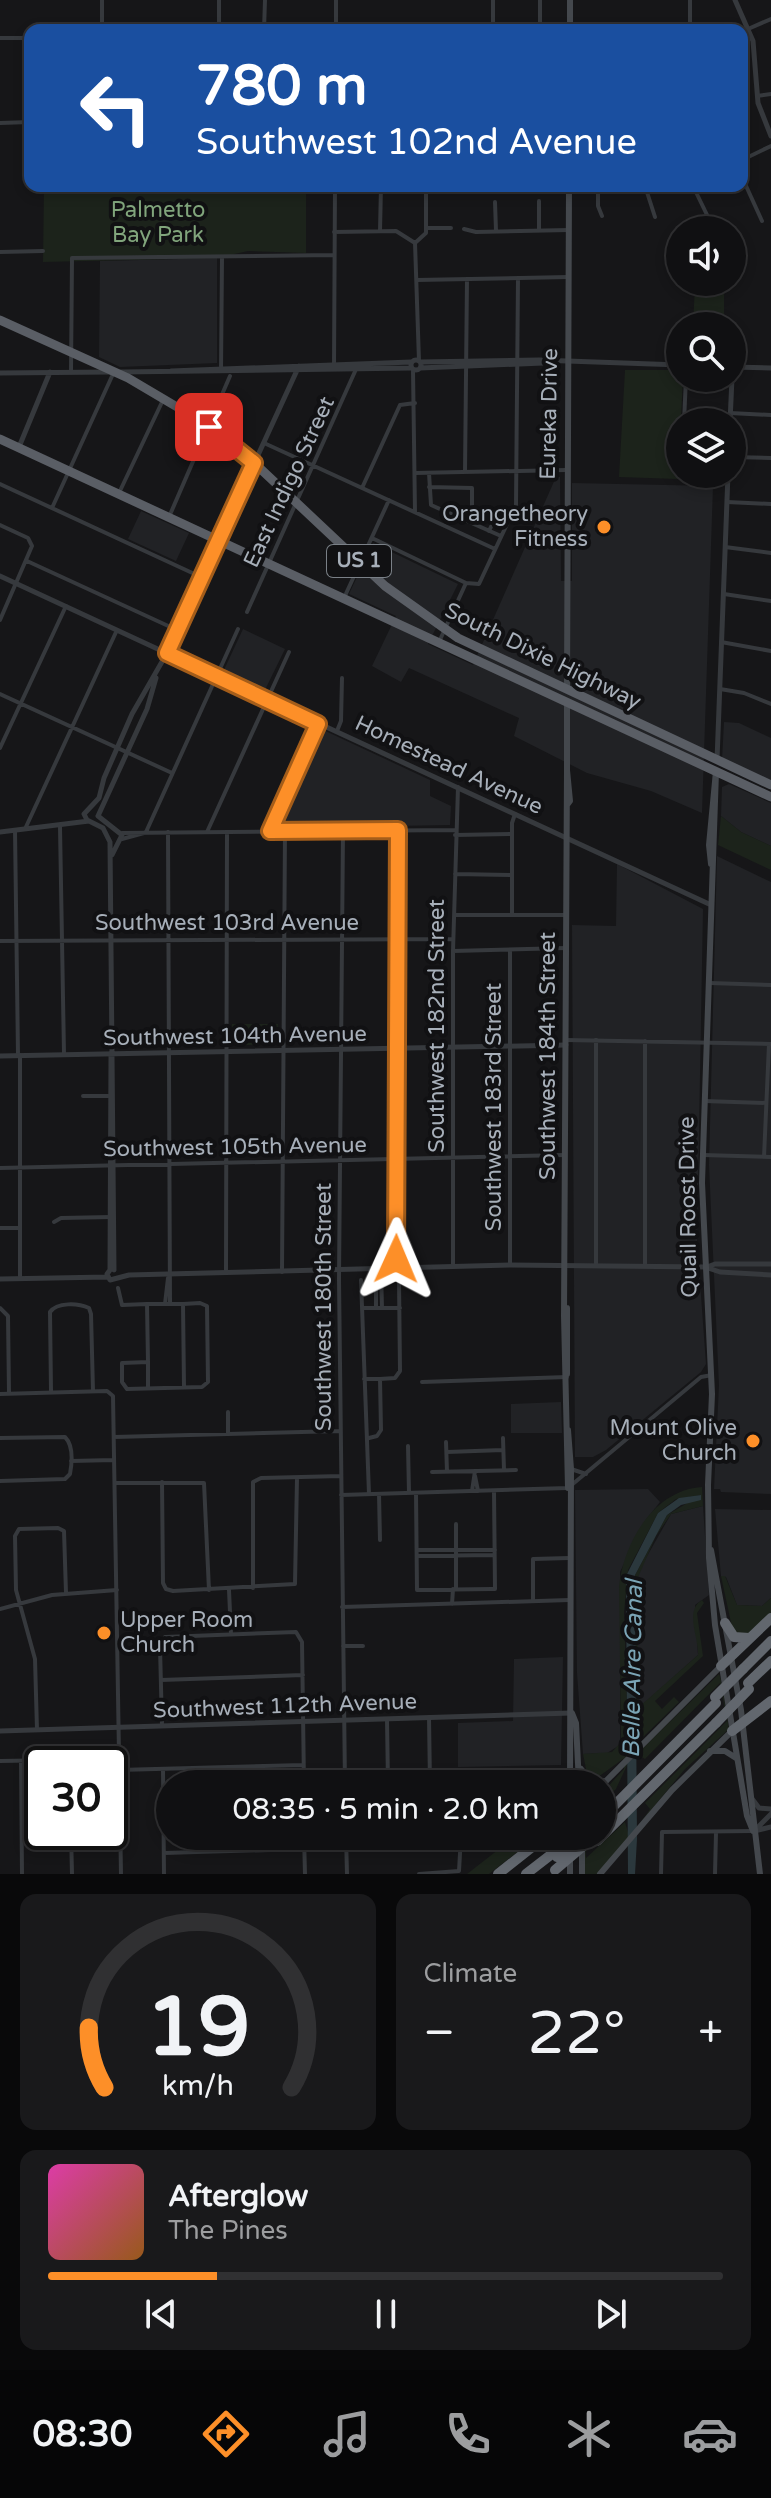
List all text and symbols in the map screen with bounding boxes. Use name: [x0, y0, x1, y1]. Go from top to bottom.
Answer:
text: 780 m: [196, 53, 367, 120]
icon: left: [64, 56, 168, 160]
text: Southwest 102nd Avenue: [196, 121, 637, 164]
park label: Palmetto Bay Park: [111, 197, 205, 248]
map controls: [666, 216, 746, 488]
button: sound: [666, 216, 746, 296]
button: search: [666, 312, 746, 392]
street label: Eureka Drive: [535, 348, 563, 480]
street label: East Indigo Street: [238, 392, 340, 572]
pin: [175, 393, 243, 461]
icon: arrive: [187, 405, 231, 449]
button: layers: [666, 408, 746, 488]
place label: Orangetheory Fitness: [442, 501, 588, 552]
marker: Orangetheory Fitness: [595, 518, 613, 536]
road number: US 1: [327, 545, 391, 577]
street label: South Dixie Highway: [440, 597, 646, 715]
street label: Homestead Avenue: [351, 710, 547, 820]
street label: Southwest 182nd Street: [424, 899, 450, 1153]
street label: Southwest 103rd Avenue: [95, 910, 359, 936]
street label: Southwest 184th Street: [535, 932, 561, 1180]
street label: Southwest 183rd Street: [481, 983, 507, 1231]
street label: Southwest 104th Avenue: [103, 1021, 367, 1051]
street label: Quail Roost Drive: [673, 1116, 703, 1298]
street label: Southwest 105th Avenue: [103, 1132, 367, 1162]
street label: Southwest 180th Street: [311, 1183, 337, 1431]
position arrow: [354, 1217, 438, 1301]
place label: Mount Olive Church: [609, 1415, 737, 1466]
marker: Mount Olive Church: [744, 1432, 762, 1450]
water label: Belle Aire Canal: [617, 1576, 649, 1758]
place label: Upper Room Church: [120, 1607, 253, 1658]
marker: Upper Room Church: [95, 1624, 113, 1642]
street label: Southwest 112th Avenue: [153, 1688, 417, 1724]
speed limit sign: 30: [24, 1746, 128, 1850]
text: 08:35 · 5 min · 2.0 km: [232, 1791, 540, 1828]
text: Climate: [424, 1958, 517, 1989]
text: 19: [146, 1978, 250, 2078]
text: 22°: [528, 1998, 626, 2070]
text: −: [424, 2007, 455, 2060]
text: +: [698, 2007, 723, 2060]
text: km/h: [162, 2069, 234, 2103]
text: Afterglow: [168, 2178, 308, 2215]
text: The Pines: [168, 2215, 288, 2246]
icon: previous: [139, 2292, 183, 2336]
icon: pause: [364, 2292, 408, 2336]
icon: next: [589, 2292, 633, 2336]
icon: directions: [198, 2406, 254, 2462]
icon: music: [319, 2406, 375, 2462]
icon: phone: [440, 2406, 496, 2462]
icon: climate: [561, 2406, 617, 2462]
icon: car: [682, 2406, 738, 2462]
text: 08:30: [33, 2413, 132, 2456]

